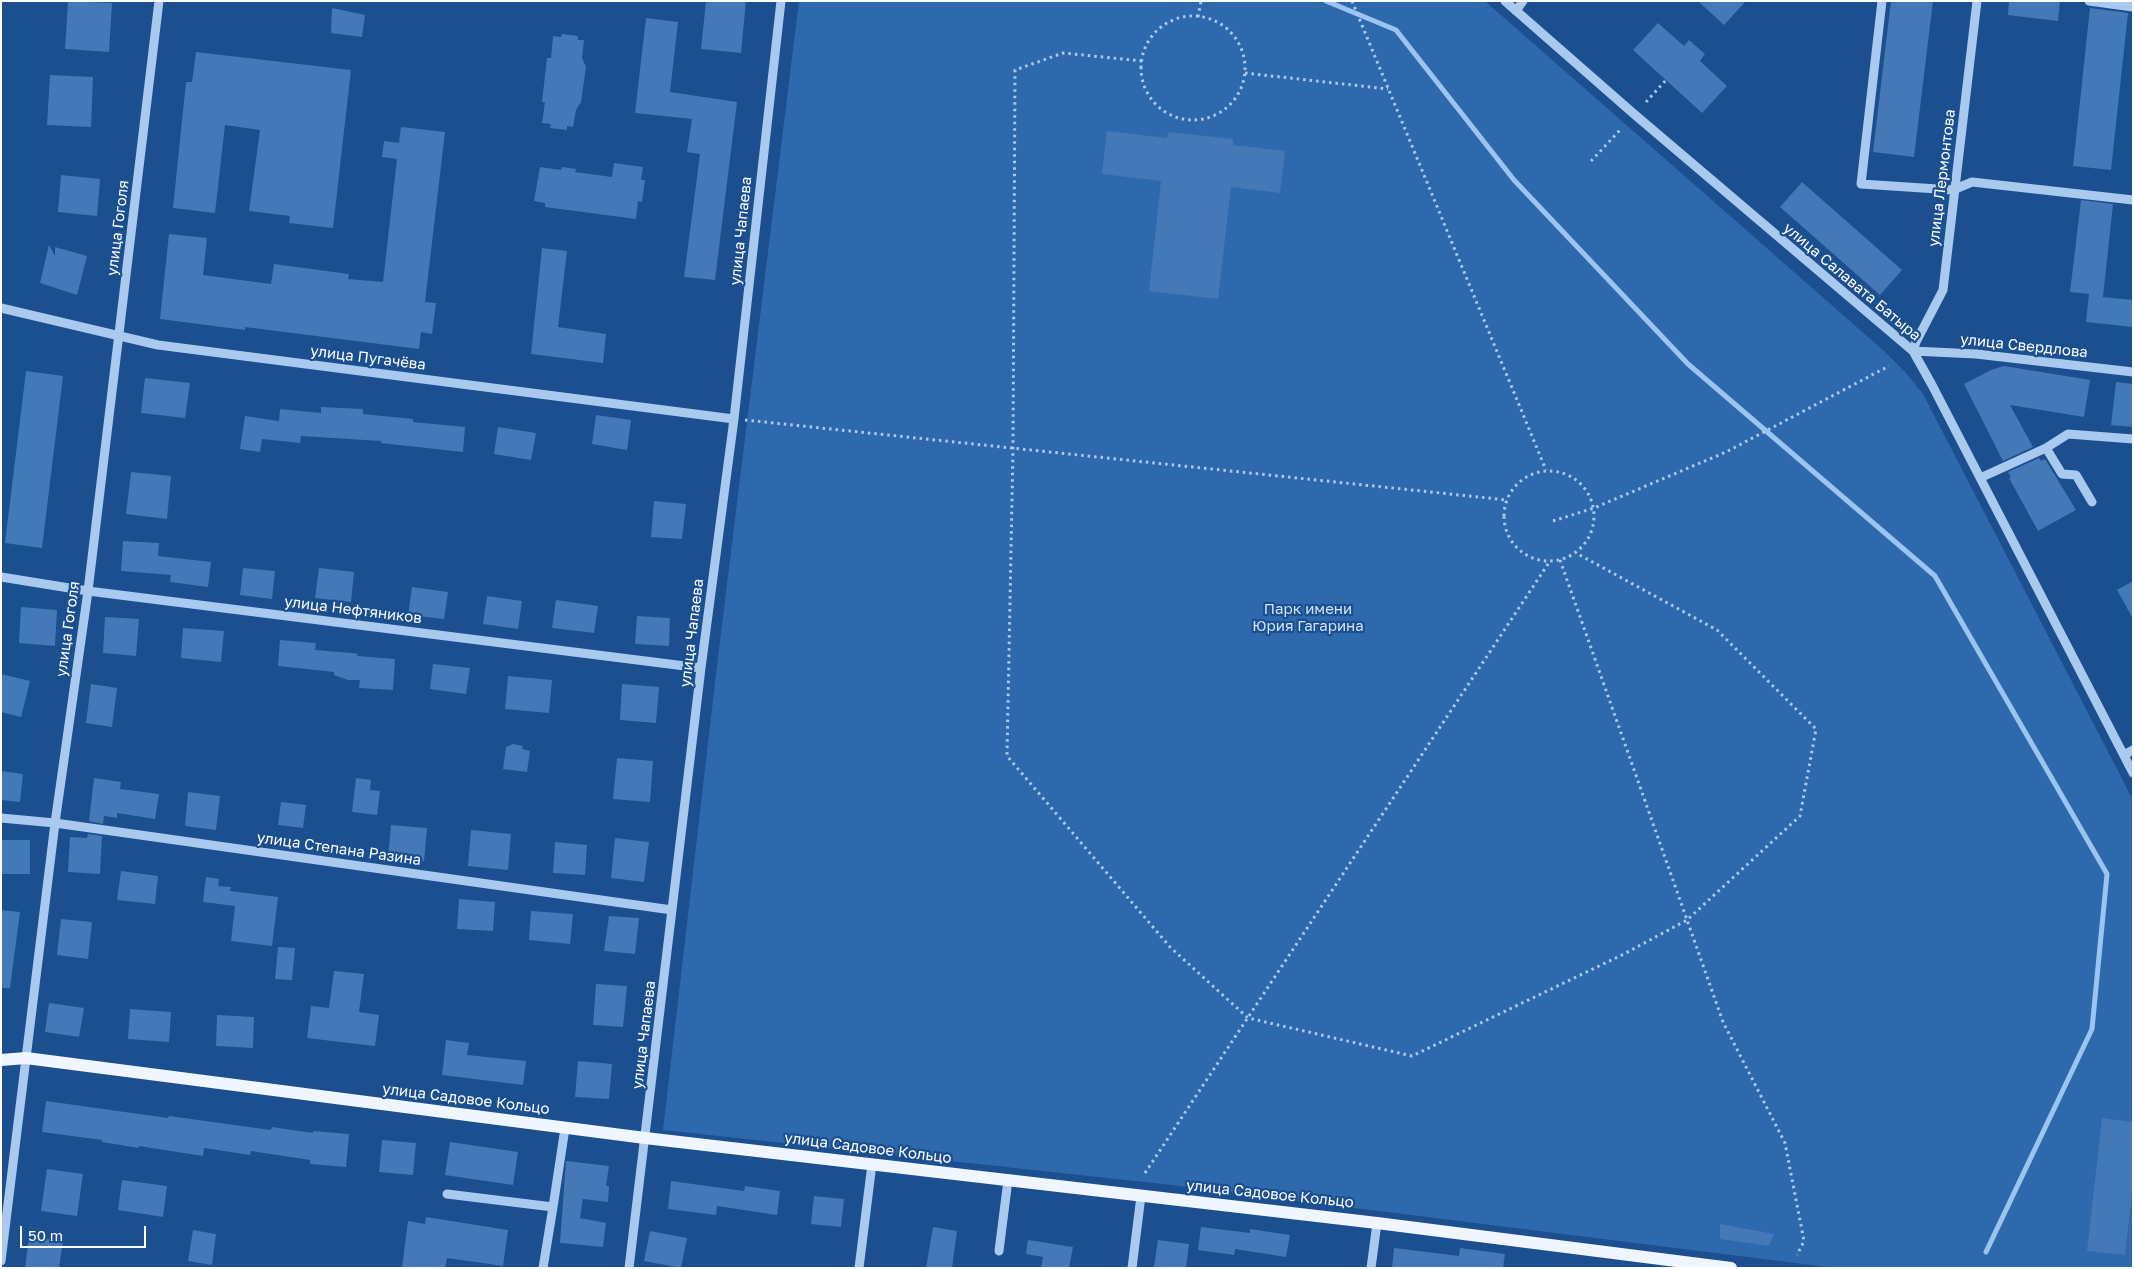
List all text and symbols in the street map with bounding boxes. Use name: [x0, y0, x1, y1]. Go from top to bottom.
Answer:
street label: улица Лермонтова: [1925, 108, 1959, 248]
street label: улица Чапаева: [726, 176, 756, 286]
street label: улица Гоголя: [103, 179, 133, 277]
street label: улица Салавата Батыра: [1780, 219, 1924, 345]
street label: улица Свердлова: [1959, 330, 2089, 362]
street label: улица Пугачёва: [309, 342, 427, 374]
street label: улица Чапаева: [676, 578, 708, 688]
street label: улица Гоголя: [52, 580, 84, 678]
street label: улица Нефтяников: [283, 593, 423, 627]
park label: Парк имени Юрия Гагарина: [1252, 600, 1364, 635]
street label: улица Степана Разина: [256, 829, 422, 869]
street label: улица Чапаева: [628, 980, 660, 1090]
street label: улица Садовое Кольцо: [381, 1080, 551, 1118]
street label: улица Садовое Кольцо: [783, 1129, 953, 1167]
street label: улица Садовое Кольцо: [1185, 1176, 1355, 1212]
scale bar: [22, 1216, 149, 1248]
text: 50 m: [28, 1226, 63, 1244]

